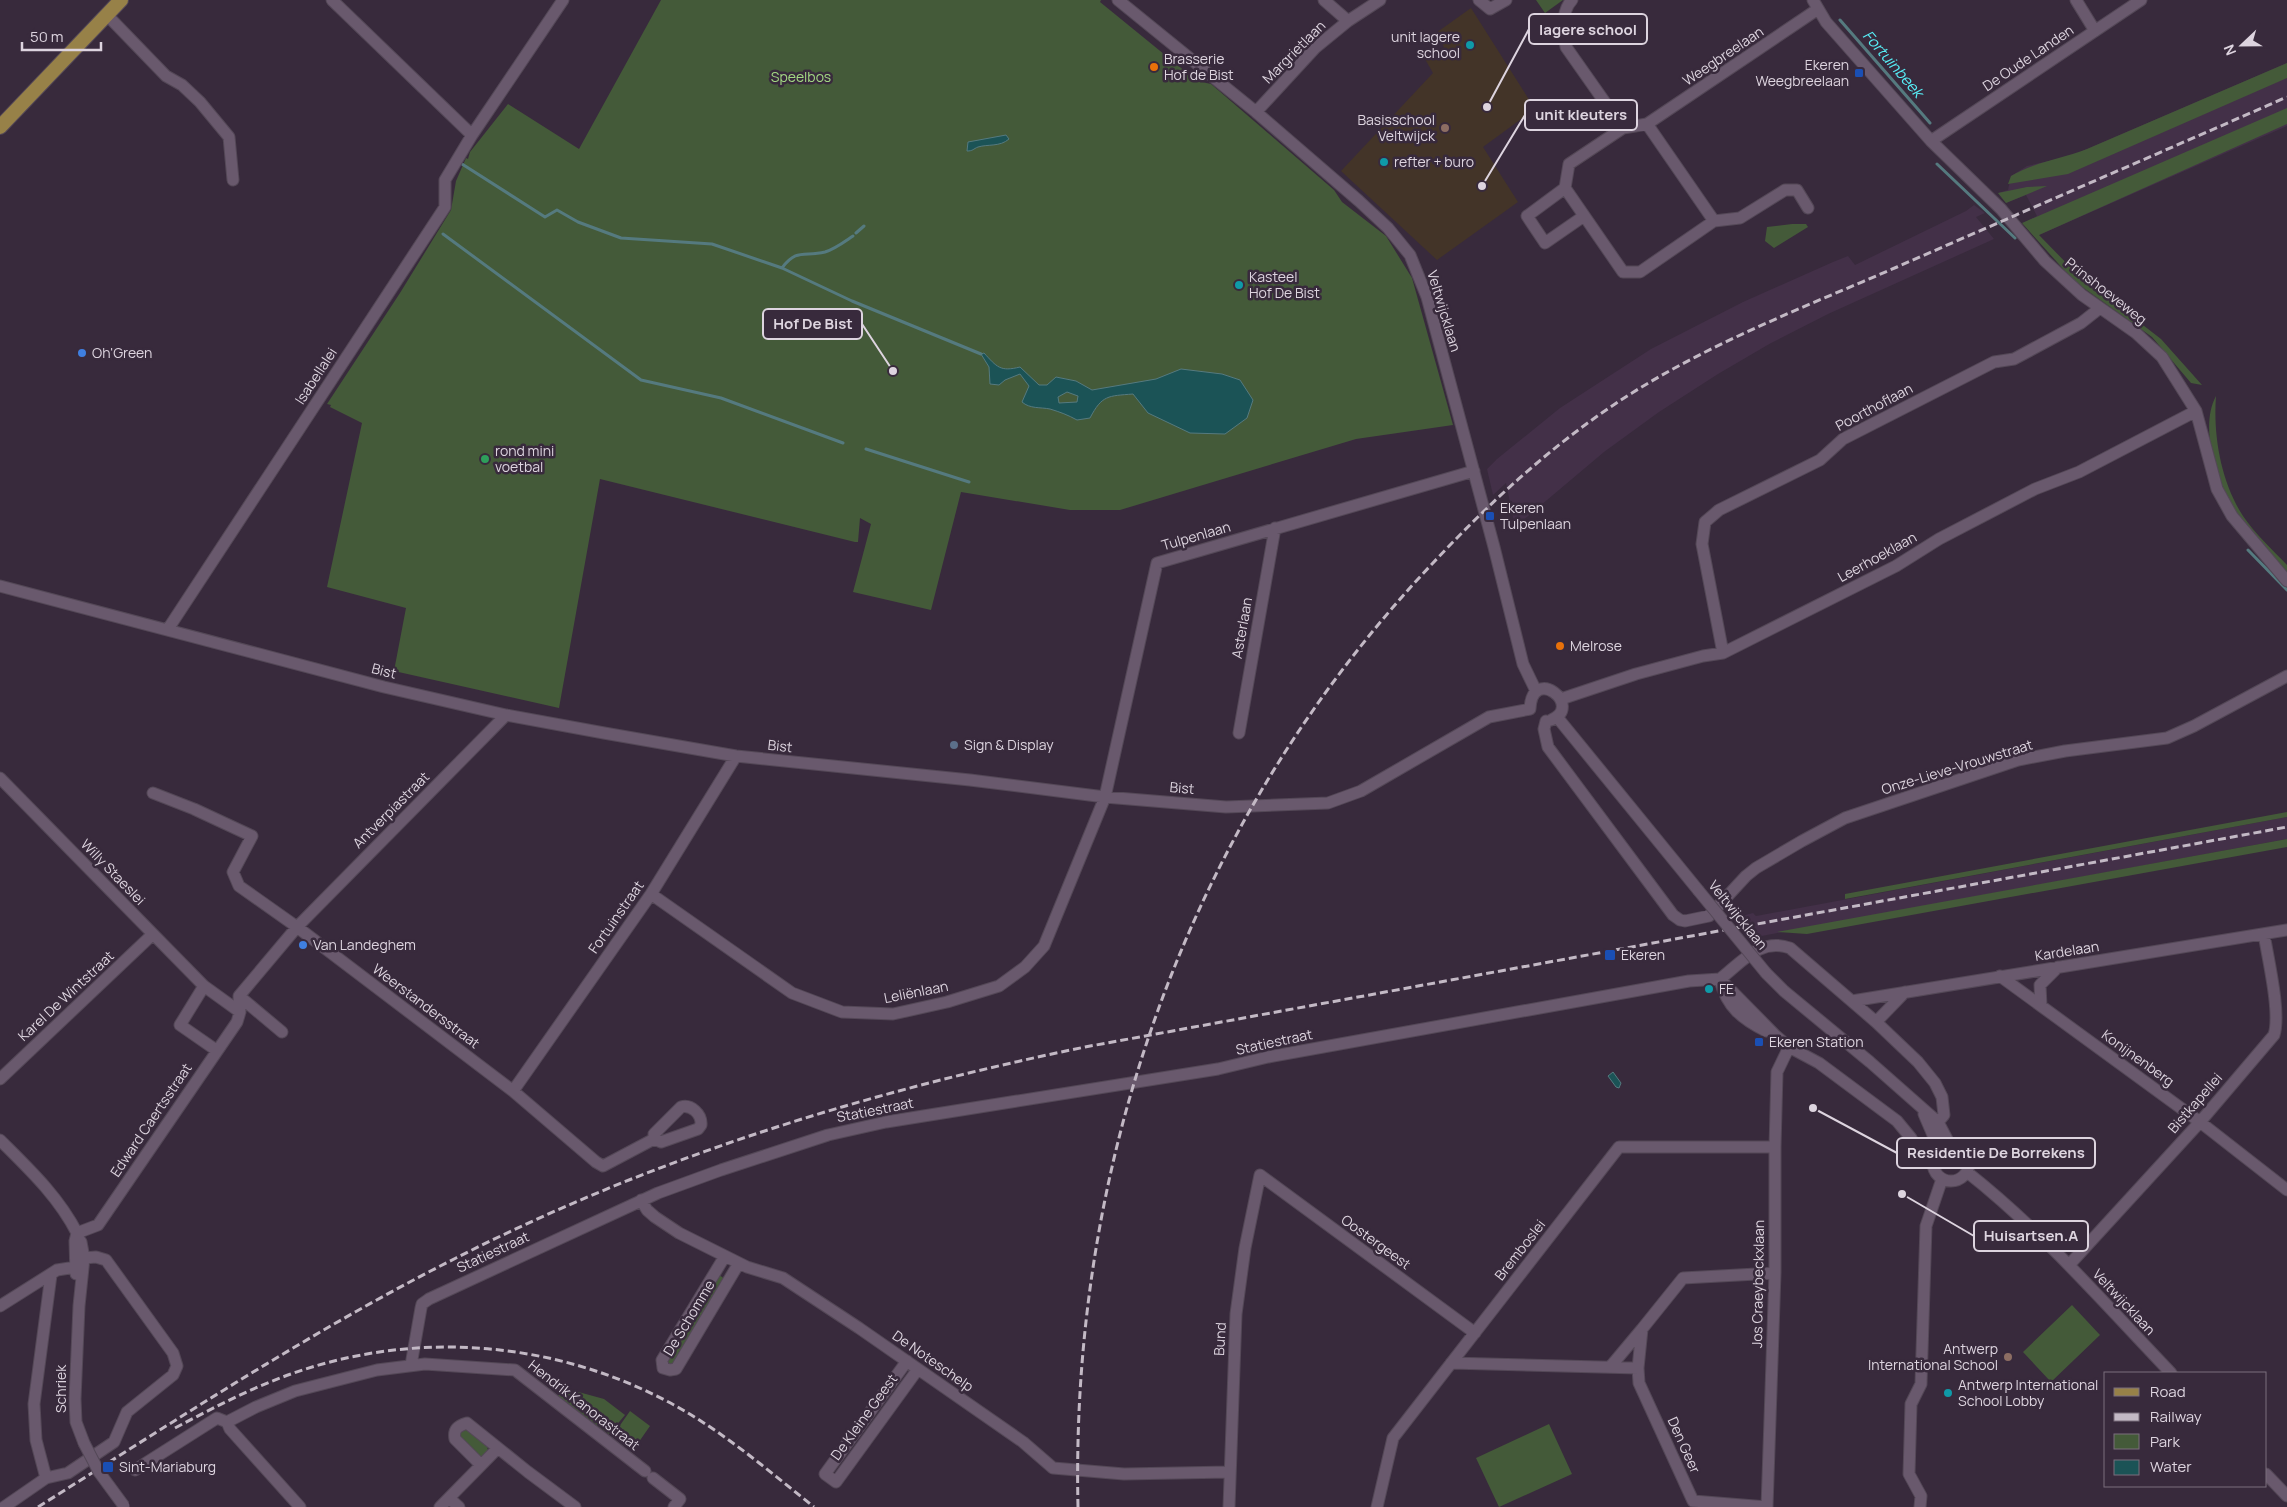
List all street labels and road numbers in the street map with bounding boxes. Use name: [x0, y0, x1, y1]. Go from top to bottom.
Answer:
street label: Margrietlaan: [1258, 16, 1329, 87]
street label: De Oude Landen: [1979, 20, 2077, 95]
street label: Weegbreelaan: [1679, 22, 1767, 90]
street label: Prinshoeveweg: [2062, 253, 2151, 328]
street label: Veltwijcklaan: [1423, 268, 1466, 354]
street label: Isabellalei: [290, 344, 341, 408]
street label: Poorthoflaan: [1832, 378, 1916, 435]
street label: Tulpenlaan: [1159, 517, 1233, 554]
street label: Leerhoeklaan: [1834, 527, 1920, 586]
street label: Asterlaan: [1227, 596, 1256, 660]
street label: Bist: [370, 658, 399, 683]
street label: Onze-Lieve-Vrouwstraat: [1879, 734, 2035, 799]
street label: Bist: [767, 735, 794, 756]
street label: Antverpiastraat: [348, 767, 433, 852]
street label: Bist: [1169, 777, 1196, 798]
street label: Willy Staeslei: [77, 834, 150, 909]
street label: Fortuinstraat: [584, 876, 648, 957]
street label: Veltwijcklaan: [1705, 876, 1772, 953]
street label: Kardelaan: [2034, 936, 2100, 965]
street label: Karel De Wintstraat: [14, 946, 118, 1045]
street label: Weerstandersstraat: [369, 959, 484, 1053]
street label: Leliënlaan: [882, 976, 950, 1007]
street label: Statiestraat: [1234, 1024, 1314, 1059]
street label: Konijnenberg: [2098, 1025, 2178, 1090]
street label: Edward Caertsstraat: [105, 1059, 196, 1180]
street label: Bistkapellei: [2163, 1069, 2226, 1137]
street label: Statiestraat: [835, 1093, 915, 1126]
street label: Oostergeest: [1338, 1210, 1415, 1273]
street label: Bremboslei: [1490, 1216, 1549, 1284]
street label: Jos Craeybeckxlaan: [1747, 1220, 1768, 1348]
street label: Statiestraat: [453, 1226, 532, 1277]
street label: Veltwijcklaan: [2089, 1264, 2160, 1339]
street label: De Schomme: [658, 1276, 719, 1359]
street label: Bund: [1209, 1322, 1230, 1356]
street label: De Noteschelp: [889, 1326, 978, 1396]
street label: Hendrik Kanorastraat: [525, 1355, 644, 1454]
street label: Schriek: [51, 1364, 70, 1413]
street label: De Kleine Geest: [826, 1370, 901, 1463]
street label: Den Geer: [1664, 1414, 1705, 1476]

